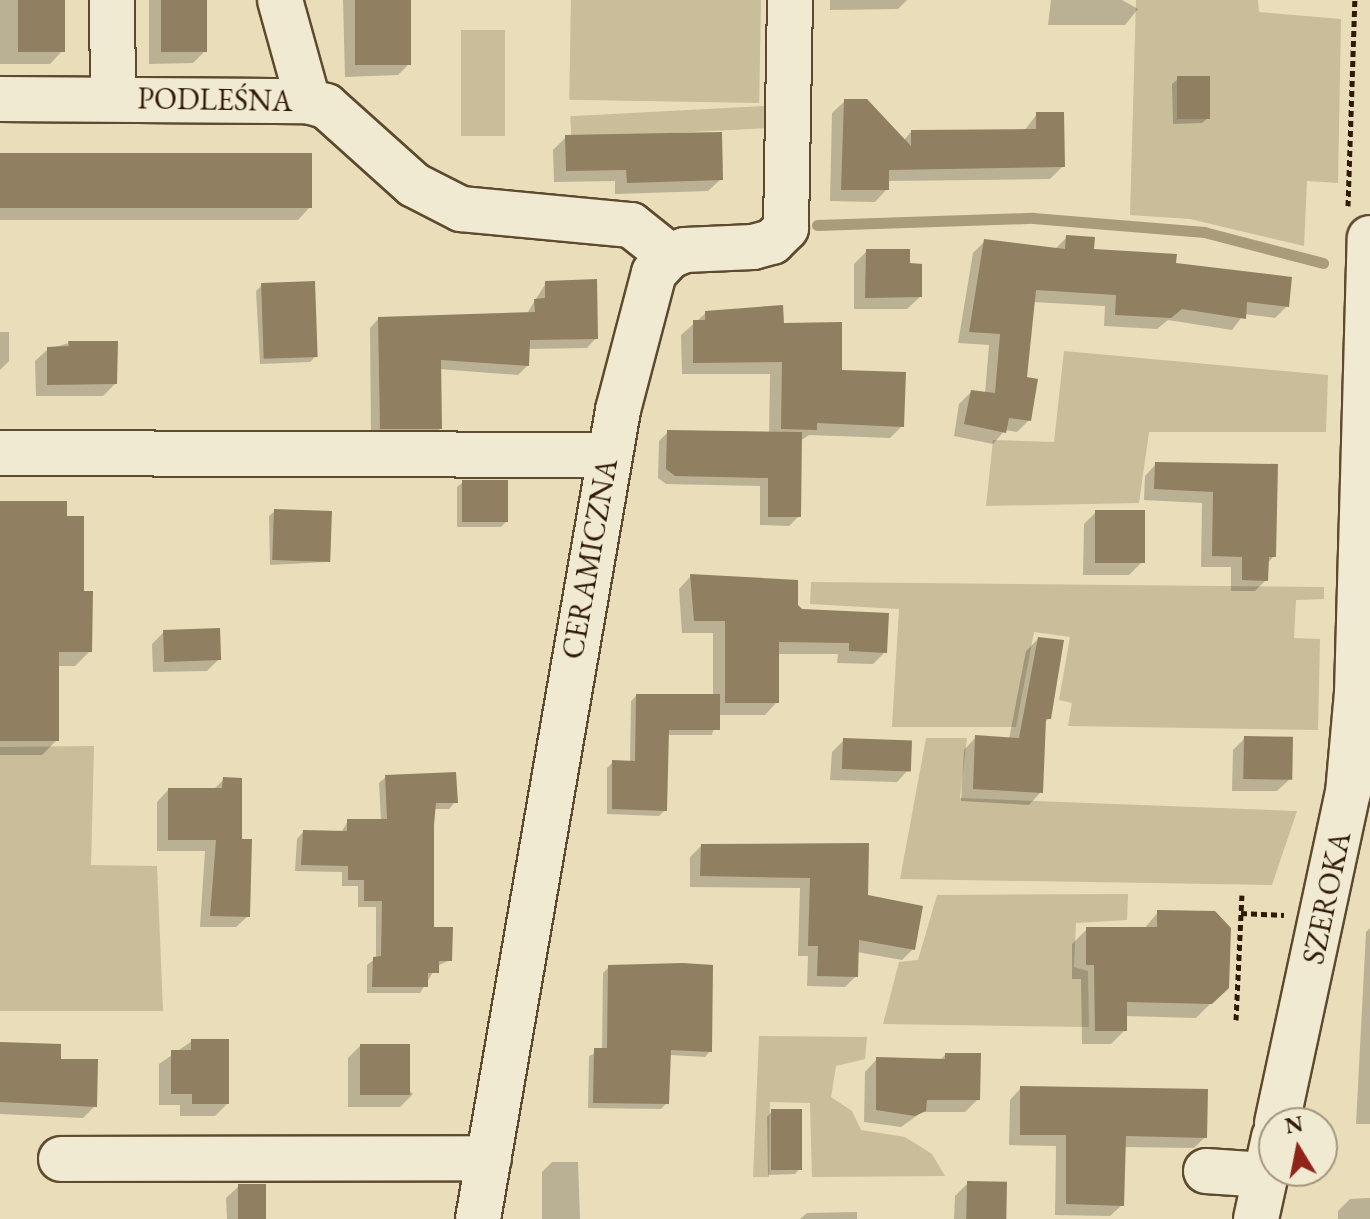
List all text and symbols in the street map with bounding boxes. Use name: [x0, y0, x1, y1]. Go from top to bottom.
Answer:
street label: PODLEŚNA: [137, 81, 293, 119]
street label: CERAMICZNA: [555, 456, 625, 662]
street label: SZEROKA: [1295, 829, 1359, 967]
north arrow: [1258, 1107, 1338, 1187]
text: N: [1283, 1109, 1305, 1141]

